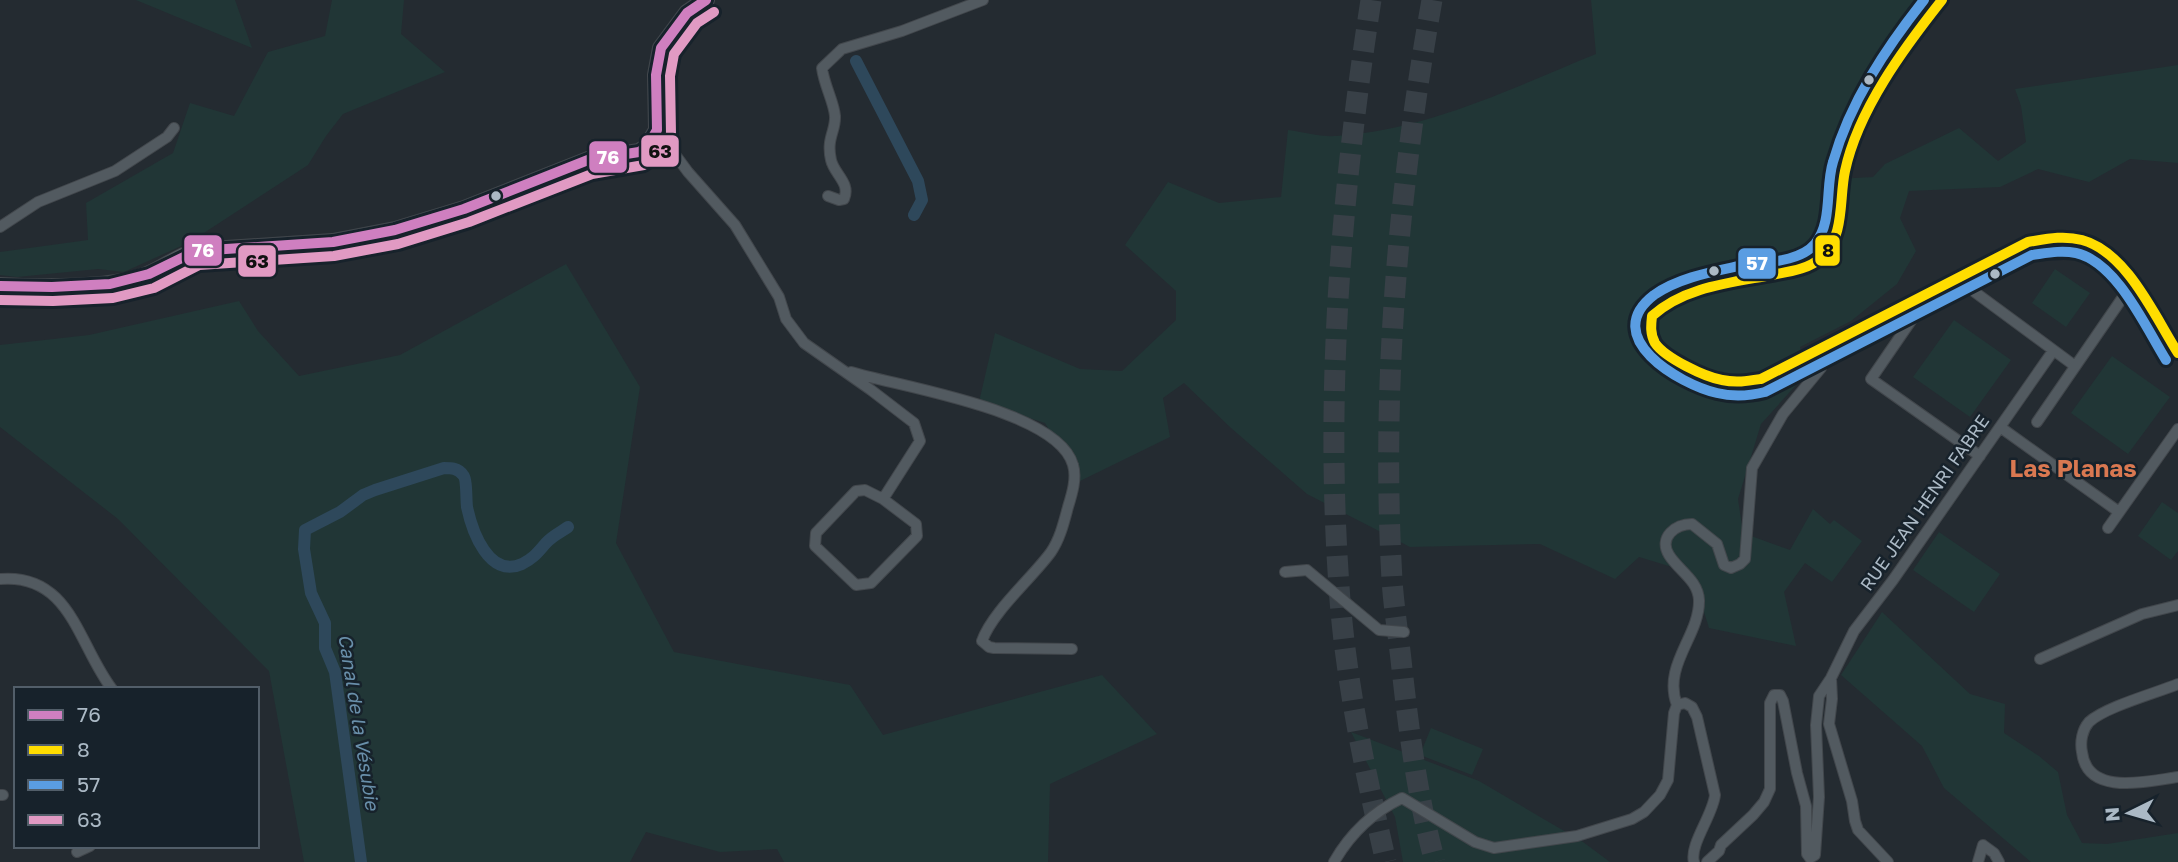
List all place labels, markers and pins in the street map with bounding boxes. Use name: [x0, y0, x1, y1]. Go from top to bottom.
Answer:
unlabelled marker: [1862, 73, 1876, 87]
unlabelled marker: [489, 189, 503, 203]
unlabelled marker: [1707, 264, 1721, 278]
unlabelled marker: [1988, 267, 2002, 281]

